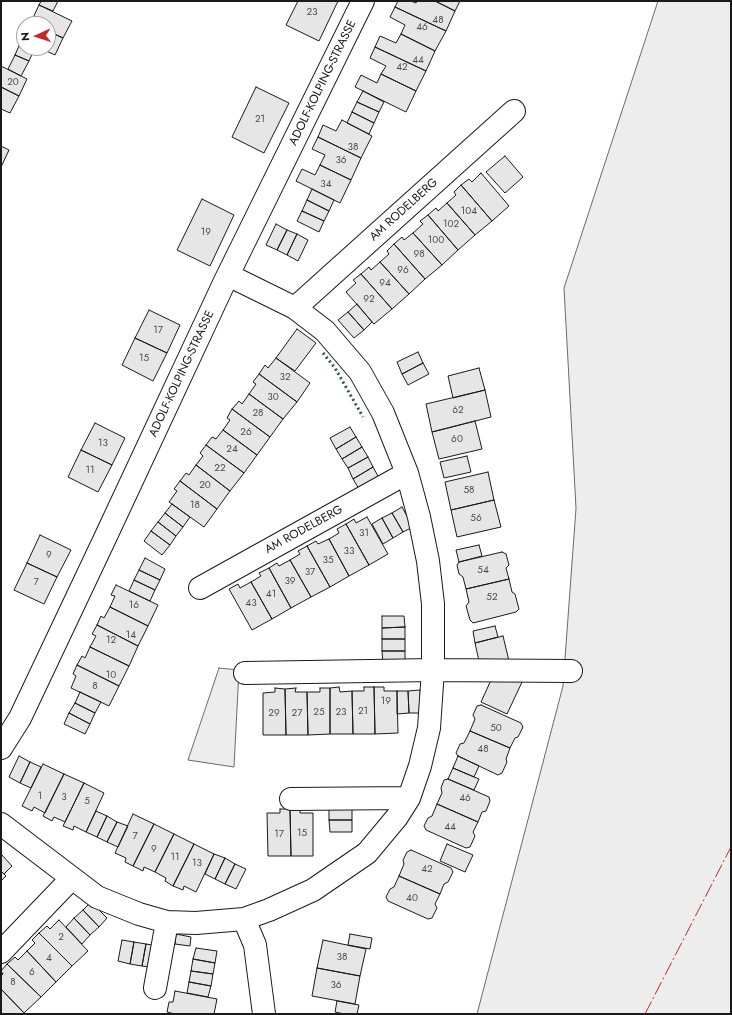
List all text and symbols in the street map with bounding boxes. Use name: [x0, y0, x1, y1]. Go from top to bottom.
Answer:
house number: 23: [306, 7, 318, 19]
house number: 48: [432, 15, 444, 27]
north arrow: [16, 16, 56, 56]
street label: ADOLF-KOLPING-STRASSE: [286, 18, 360, 148]
house number: 46: [416, 22, 428, 34]
text: N: [17, 32, 33, 41]
house number: 44: [412, 55, 424, 67]
house number: 42: [396, 62, 408, 74]
house number: 20: [7, 77, 19, 89]
house number: 21: [255, 114, 265, 126]
house number: 38: [348, 142, 358, 154]
house number: 36: [335, 155, 347, 167]
street label: AM RODELBERG: [367, 176, 441, 244]
house number: 34: [320, 179, 332, 191]
house number: 104: [461, 206, 477, 218]
house number: 102: [443, 219, 459, 231]
house number: 19: [201, 227, 211, 239]
house number: 100: [428, 235, 444, 247]
house number: 98: [413, 249, 425, 261]
house number: 96: [397, 265, 409, 277]
house number: 94: [379, 278, 391, 290]
house number: 92: [363, 294, 375, 306]
street label: ADOLF-KOLPING-STRASSE: [146, 309, 218, 439]
house number: 17: [153, 325, 163, 337]
house number: 15: [139, 353, 149, 365]
house number: 32: [279, 372, 291, 384]
house number: 30: [267, 392, 279, 404]
house number: 62: [452, 405, 464, 417]
house number: 28: [252, 408, 264, 420]
house number: 26: [240, 427, 252, 439]
house number: 60: [451, 434, 463, 446]
house number: 13: [98, 438, 108, 450]
house number: 24: [226, 444, 238, 456]
house number: 22: [214, 463, 226, 475]
house number: 11: [86, 465, 94, 477]
house number: 20: [199, 480, 211, 492]
house number: 58: [463, 485, 475, 497]
house number: 18: [190, 500, 200, 512]
street label: AM RODELBERG: [263, 503, 345, 557]
house number: 56: [470, 513, 482, 525]
house number: 31: [359, 528, 369, 540]
house number: 33: [344, 546, 354, 558]
house number: 9: [46, 550, 52, 562]
house number: 35: [322, 555, 334, 567]
house number: 54: [477, 565, 489, 577]
house number: 37: [305, 567, 315, 579]
house number: 39: [284, 576, 296, 588]
house number: 7: [33, 577, 39, 589]
house number: 41: [266, 589, 276, 601]
house number: 52: [486, 592, 498, 604]
house number: 43: [245, 598, 257, 610]
house number: 16: [129, 600, 139, 612]
house number: 14: [126, 630, 136, 642]
house number: 12: [106, 635, 116, 647]
house number: 10: [106, 670, 116, 682]
house number: 8: [92, 681, 98, 693]
house number: 19: [381, 696, 391, 708]
house number: 21: [358, 706, 368, 718]
house number: 25: [313, 707, 325, 719]
house number: 23: [335, 707, 347, 719]
house number: 29: [268, 708, 280, 720]
house number: 27: [292, 708, 302, 720]
house number: 50: [490, 723, 502, 735]
house number: 48: [477, 744, 489, 756]
house number: 1: [38, 791, 42, 803]
house number: 3: [61, 792, 67, 804]
house number: 46: [459, 793, 471, 805]
house number: 5: [84, 796, 90, 808]
house number: 44: [444, 822, 456, 834]
house number: 15: [297, 828, 307, 840]
house number: 17: [274, 829, 284, 841]
house number: 7: [132, 831, 138, 843]
house number: 9: [151, 844, 157, 856]
house number: 11: [171, 852, 179, 864]
house number: 13: [192, 858, 202, 870]
house number: 42: [421, 864, 433, 876]
house number: 40: [406, 893, 418, 905]
house number: 2: [58, 932, 64, 944]
house number: 38: [337, 952, 347, 964]
house number: 4: [46, 953, 52, 965]
house number: 6: [29, 967, 35, 979]
house number: 8: [10, 977, 16, 989]
house number: 36: [330, 980, 342, 992]

